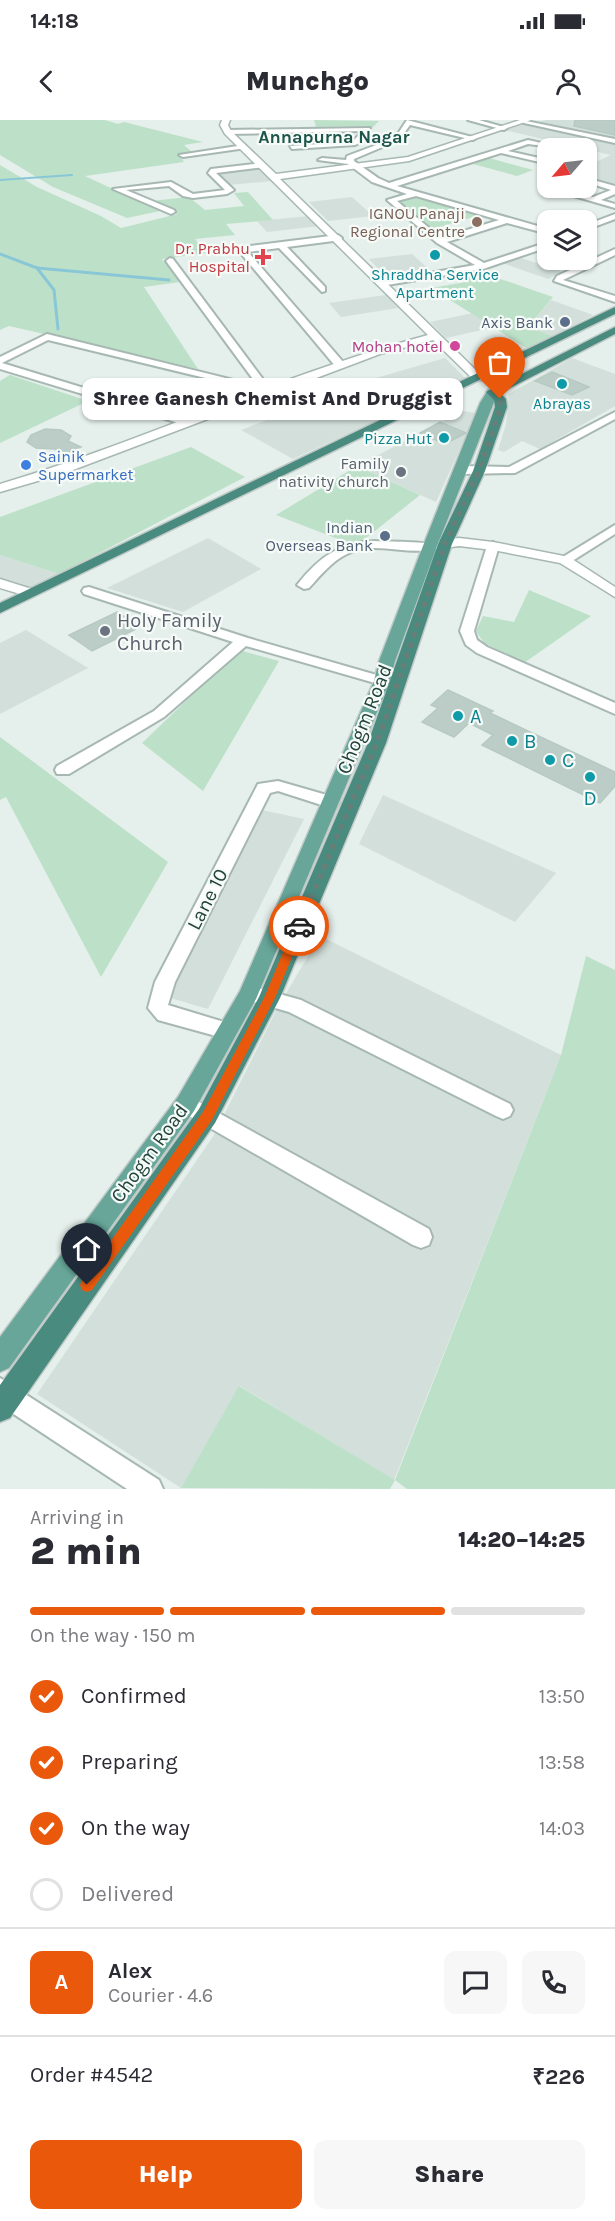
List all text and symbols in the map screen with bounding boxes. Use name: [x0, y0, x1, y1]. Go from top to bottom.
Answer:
text: 14:18: [30, 8, 79, 34]
icon: back: [30, 65, 63, 98]
text: Munchgo: [246, 65, 369, 97]
icon: person: [552, 65, 585, 98]
district label: Annapurna Nagar: [258, 126, 410, 148]
north arrow: [537, 138, 597, 198]
map controls: [537, 138, 597, 270]
place label: IGNOU Panaji Regional Centre: [350, 204, 465, 241]
button: layers: [537, 210, 597, 270]
marker: IGNOU Panaji Regional Centre: [470, 215, 484, 229]
place label: Dr. Prabhu Hospital: [175, 239, 250, 276]
marker: Dr. Prabhu Hospital: [254, 248, 272, 266]
marker: Shraddha Service Apartment: [428, 248, 442, 262]
place label: Shraddha Service Apartment: [371, 265, 499, 302]
place label: Axis Bank: [481, 313, 553, 332]
marker: Axis Bank: [558, 315, 572, 329]
place label: Mohan hotel: [352, 337, 443, 356]
pin: [474, 337, 525, 399]
marker: Mohan hotel: [448, 339, 462, 353]
icon: bag: [483, 346, 516, 379]
marker: Abrayas: [555, 377, 569, 391]
callout: Shree Ganesh Chemist And Druggist: [83, 378, 464, 420]
text: Shree Ganesh Chemist And Druggist: [93, 387, 452, 410]
place label: Abrayas: [533, 394, 591, 413]
place label: Pizza Hut: [364, 429, 432, 448]
marker: Pizza Hut: [437, 431, 451, 445]
place label: Sainik Supermarket: [38, 447, 134, 484]
place label: Family nativity church: [278, 454, 390, 491]
marker: Sainik Supermarket: [19, 458, 33, 472]
marker: Family nativity church: [394, 465, 408, 479]
place label: Indian Overseas Bank: [266, 518, 373, 555]
marker: Indian Overseas Bank: [378, 529, 392, 543]
place label: Holy Family Church: [117, 609, 222, 655]
marker: Holy Family Church: [98, 624, 112, 638]
street label: Chogm Road: [332, 661, 397, 777]
place label: A: [470, 705, 482, 728]
marker: A: [451, 709, 465, 723]
place label: B: [524, 730, 536, 753]
marker: B: [505, 734, 519, 748]
place label: C: [562, 749, 574, 772]
marker: C: [543, 753, 557, 767]
marker: D: [583, 770, 597, 784]
place label: D: [583, 787, 597, 810]
street label: Lane 10: [182, 865, 233, 934]
courier: [269, 896, 329, 956]
icon: car: [283, 910, 316, 943]
street label: Chogm Road: [106, 1100, 193, 1207]
pin: [61, 1223, 112, 1285]
icon: home: [70, 1232, 103, 1265]
text: Arriving in: [30, 1506, 124, 1529]
text: 14:20–14:25: [458, 1527, 585, 1553]
text: 2 min: [30, 1528, 142, 1574]
text: On the way · 150 m: [30, 1624, 195, 1647]
icon: check: [30, 1680, 63, 1713]
text: Confirmed: [81, 1683, 187, 1709]
text: 13:50: [539, 1685, 585, 1708]
icon: check: [30, 1746, 63, 1779]
text: Preparing: [81, 1749, 178, 1775]
text: 13:58: [538, 1751, 585, 1774]
icon: check: [30, 1812, 63, 1845]
text: On the way: [81, 1815, 190, 1841]
text: 14:03: [539, 1817, 585, 1840]
text: Delivered: [81, 1881, 174, 1907]
button: chat: [444, 1951, 507, 2014]
button: phone: [522, 1951, 585, 2014]
text: Alex: [108, 1958, 152, 1984]
text: A: [55, 1969, 68, 1995]
text: Courier · 4.6: [108, 1984, 213, 2007]
text: Order #4542: [30, 2062, 153, 2088]
text: ₹226: [532, 2064, 585, 2090]
button: Help: [30, 2140, 302, 2209]
button: Share: [314, 2140, 585, 2209]

